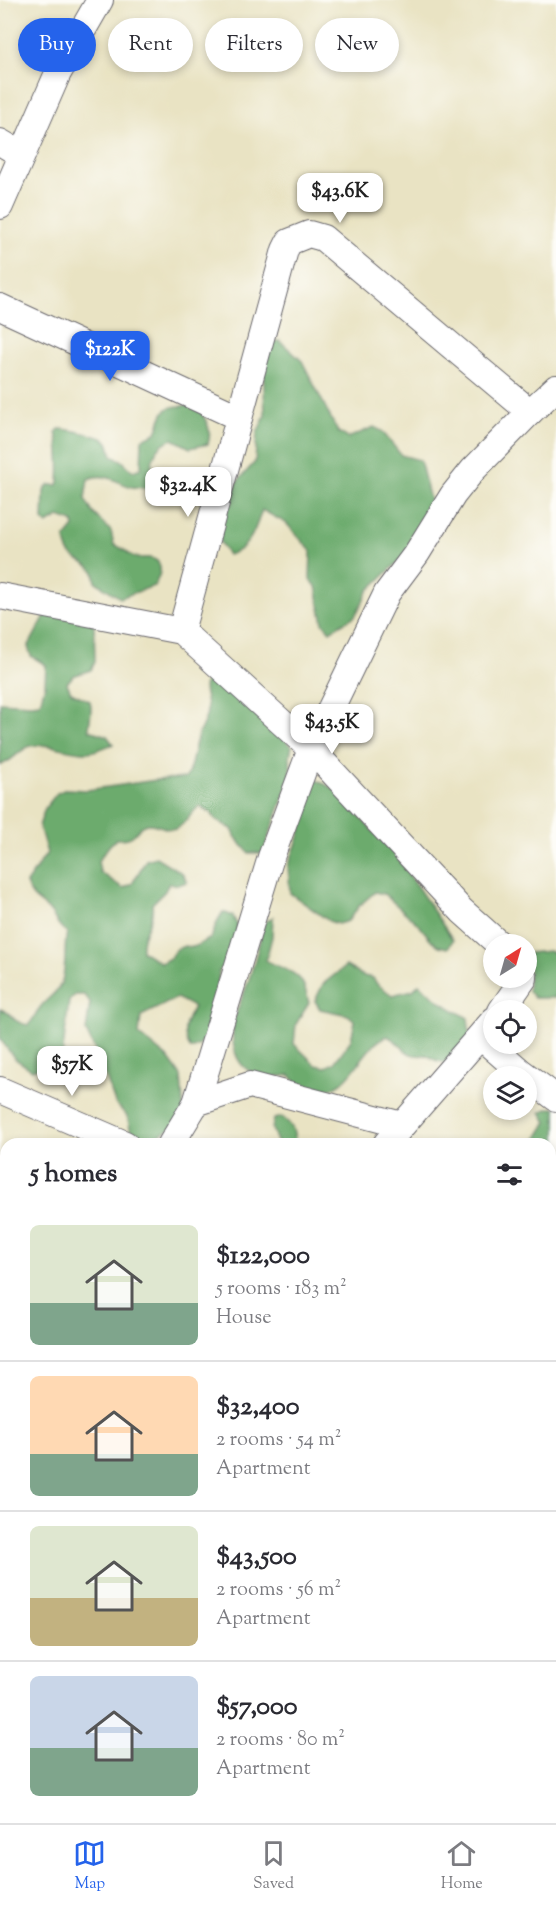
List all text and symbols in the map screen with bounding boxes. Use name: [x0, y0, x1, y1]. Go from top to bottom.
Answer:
chip: Buy: [18, 18, 96, 72]
chip: Rent: [108, 18, 193, 72]
chip: Filters: [205, 18, 303, 72]
chip: New: [315, 18, 399, 72]
pin: $43.6K: [291, 173, 389, 224]
text: $43.6K: [311, 178, 369, 207]
pin: $122K: [68, 331, 152, 382]
text: $122K: [85, 336, 135, 365]
pin: $32.4K: [139, 467, 237, 518]
text: $32.4K: [159, 472, 217, 501]
pin: $43.5K: [283, 704, 381, 755]
text: $43.5K: [304, 709, 360, 738]
north arrow: [483, 934, 537, 988]
map controls: [483, 934, 537, 1120]
button: locate: [483, 1000, 537, 1054]
pin: $57K: [36, 1046, 108, 1097]
text: $57K: [51, 1051, 93, 1080]
button: layers: [483, 1066, 537, 1120]
text: 5 homes: [30, 1156, 117, 1193]
icon: filters: [493, 1158, 526, 1191]
text: $122,000: [216, 1238, 310, 1275]
icon: home: [78, 1249, 150, 1321]
text: 5 rooms · 183 m²: [216, 1275, 347, 1304]
text: House: [216, 1304, 271, 1333]
text: $32,400: [216, 1389, 299, 1426]
icon: home: [78, 1400, 150, 1472]
text: 2 rooms · 54 m²: [216, 1426, 341, 1455]
text: Apartment: [216, 1455, 311, 1484]
text: $43,500: [216, 1539, 297, 1576]
icon: home: [78, 1550, 150, 1622]
text: 2 rooms · 56 m²: [216, 1576, 341, 1605]
text: Apartment: [216, 1605, 311, 1634]
text: $57,000: [216, 1689, 298, 1726]
icon: home: [78, 1700, 150, 1772]
text: 2 rooms · 80 m²: [216, 1726, 345, 1755]
text: Apartment: [216, 1755, 311, 1784]
tab: Map: [73, 1837, 106, 1896]
tab: Saved: [253, 1837, 294, 1896]
tab: Home: [441, 1837, 483, 1896]

